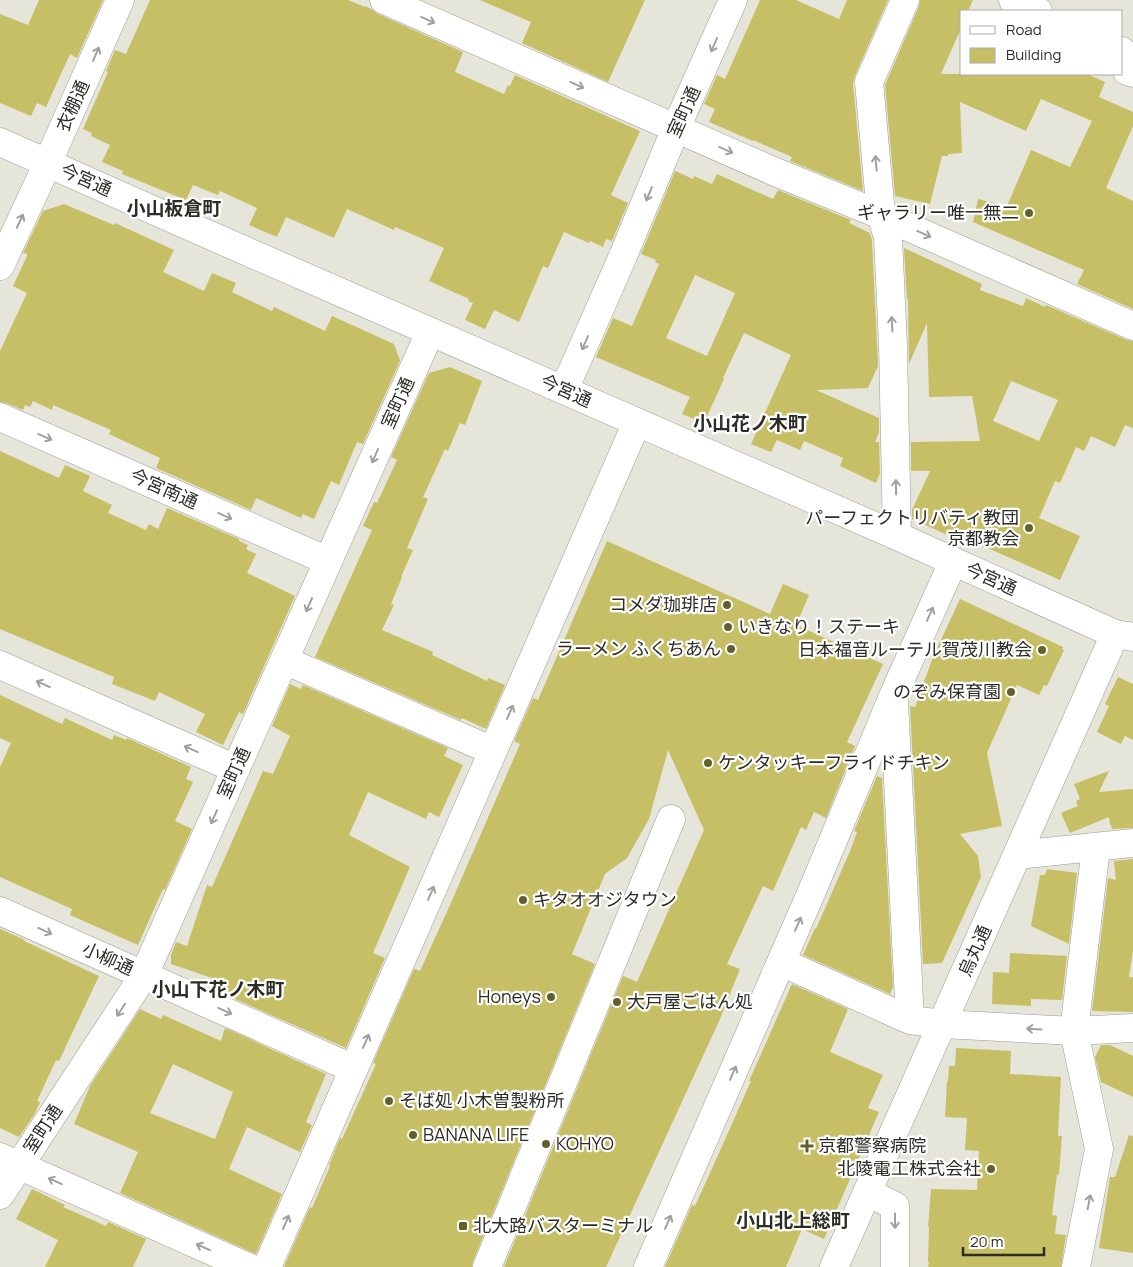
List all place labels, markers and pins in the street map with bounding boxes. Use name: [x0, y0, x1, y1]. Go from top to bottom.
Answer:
place label: ギャラリー唯一無二: [857, 200, 1019, 224]
marker: ギャラリー唯一無二: [1023, 207, 1035, 219]
place label: パーフェクトリバティ教団 京都教会: [805, 505, 1019, 550]
marker: パーフェクトリバティ教団 京都教会: [1023, 522, 1035, 534]
place label: コメダ珈琲店: [609, 592, 717, 616]
marker: コメダ珈琲店: [721, 599, 733, 611]
place label: いきなり！ステーキ: [738, 614, 900, 638]
marker: いきなり！ステーキ: [722, 621, 734, 633]
place label: ラーメン ふくちあん: [556, 636, 721, 660]
place label: 日本福音ルーテル賀茂川教会: [798, 637, 1032, 661]
marker: ラーメン ふくちあん: [725, 643, 737, 655]
marker: 日本福音ルーテル賀茂川教会: [1036, 644, 1048, 656]
place label: のぞみ保育園: [893, 679, 1001, 703]
marker: のぞみ保育園: [1005, 686, 1017, 698]
place label: ケンタッキーフライドチキン: [718, 750, 950, 774]
marker: ケンタッキーフライドチキン: [702, 757, 714, 769]
place label: キタオオジタウン: [533, 887, 677, 911]
marker: キタオオジタウン: [517, 894, 529, 906]
place label: Honeys: [478, 984, 541, 1008]
place label: 大戸屋ごはん処: [627, 989, 753, 1013]
marker: Honeys: [545, 991, 557, 1003]
marker: 大戸屋ごはん処: [611, 996, 623, 1008]
place label: そば処 小木曽製粉所: [399, 1088, 565, 1112]
marker: そば処 小木曽製粉所: [383, 1095, 395, 1107]
place label: BANANA LIFE: [423, 1122, 529, 1146]
marker: BANANA LIFE: [407, 1129, 419, 1141]
place label: KOHYO: [556, 1131, 614, 1155]
place label: 京都警察病院: [818, 1133, 926, 1157]
marker: KOHYO: [540, 1138, 552, 1150]
marker: 京都警察病院: [800, 1139, 814, 1153]
place label: 北陵電工株式会社: [837, 1156, 981, 1180]
marker: 北陵電工株式会社: [985, 1163, 997, 1175]
place label: 北大路バスターミナル: [473, 1213, 653, 1237]
marker: 北大路バスターミナル: [457, 1220, 469, 1232]

